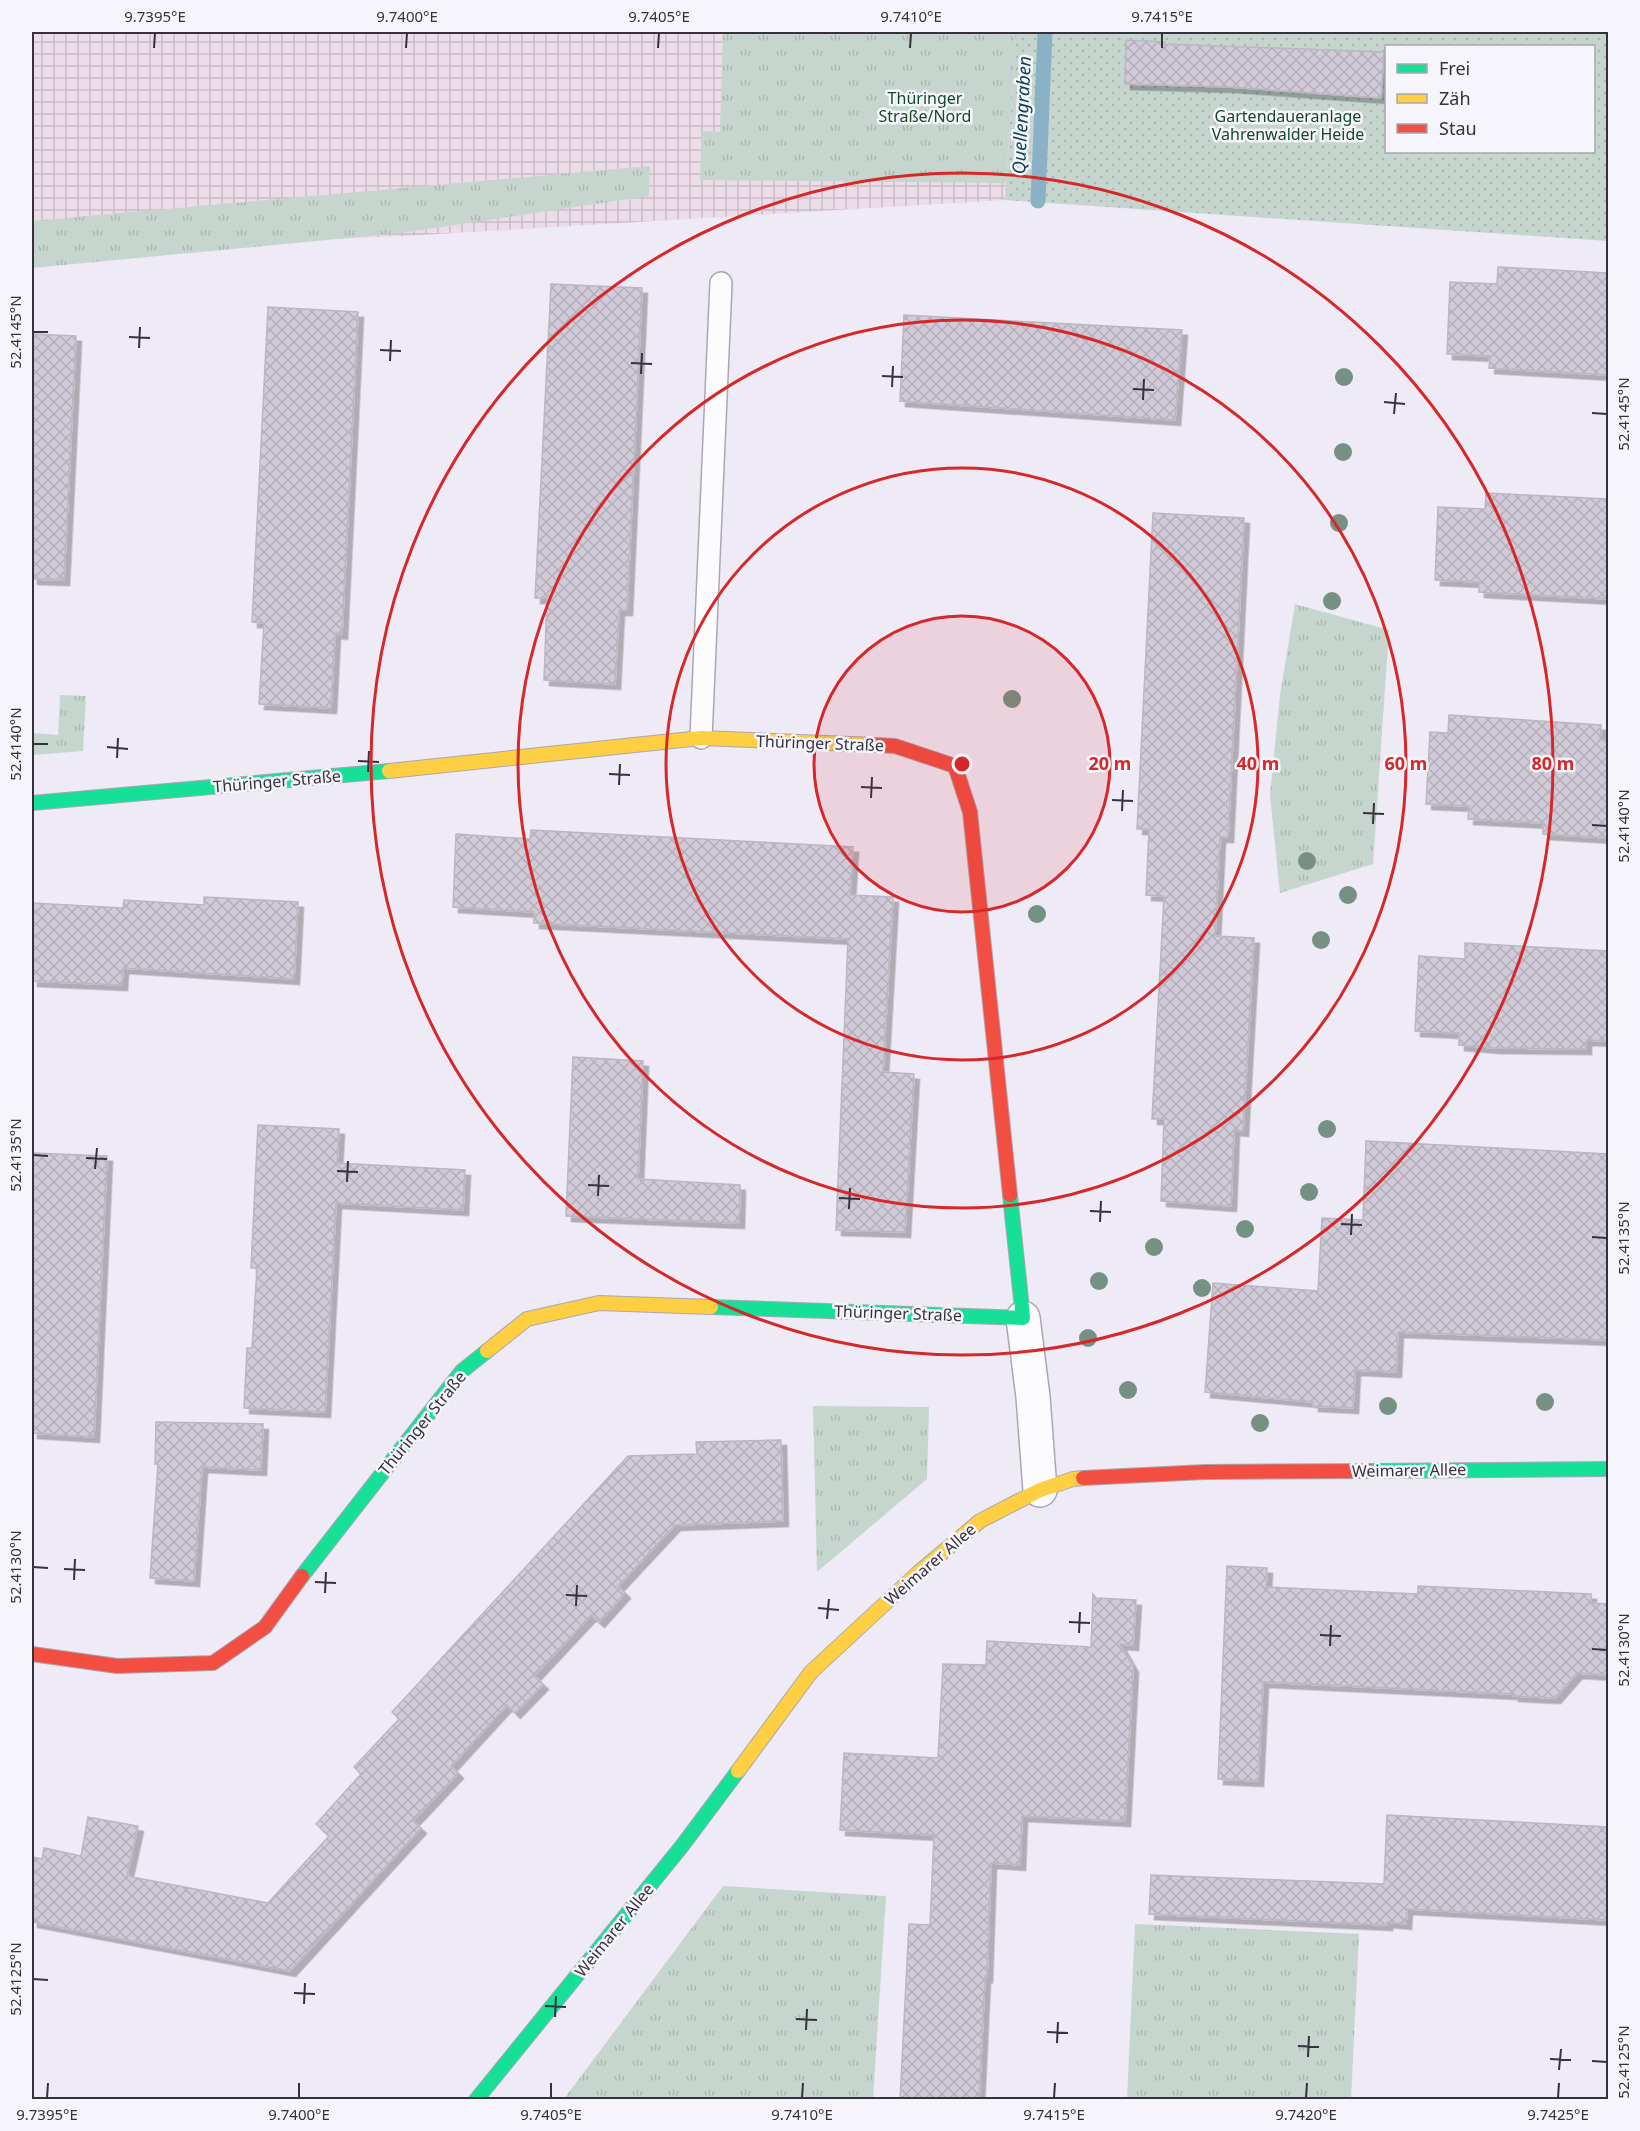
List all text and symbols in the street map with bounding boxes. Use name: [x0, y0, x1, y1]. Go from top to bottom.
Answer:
text: 9.7395°E: [124, 6, 186, 26]
text: 9.7400°E: [376, 6, 438, 26]
text: 9.7405°E: [628, 6, 690, 26]
text: 9.7410°E: [880, 6, 942, 26]
text: 9.7415°E: [1131, 6, 1193, 26]
legend: [1385, 45, 1595, 153]
water label: Quellengraben: [1006, 55, 1036, 175]
text: Frei: [1439, 56, 1470, 80]
text: Zäh: [1439, 86, 1471, 110]
park label: Thüringer Straße/Nord: [879, 87, 971, 127]
park label: Gartendaueranlage Vahrenwalder Heide: [1212, 105, 1364, 145]
text: Stau: [1439, 116, 1477, 140]
text: 52.4145°N: [5, 295, 25, 369]
text: 52.4145°N: [1613, 377, 1633, 451]
text: 52.4140°N: [5, 707, 25, 781]
street label: Thüringer Straße: [756, 730, 884, 756]
text: 20 m: [1089, 751, 1131, 775]
text: 40 m: [1237, 751, 1279, 775]
text: 60 m: [1385, 751, 1427, 775]
text: 80 m: [1532, 751, 1574, 775]
centre of rings: [952, 754, 972, 774]
street label: Thüringer Straße: [212, 764, 342, 798]
text: 52.4140°N: [1613, 789, 1633, 863]
text: 52.4135°N: [5, 1118, 25, 1192]
text: 52.4135°N: [1613, 1201, 1633, 1275]
street label: Thüringer Straße: [834, 1300, 962, 1326]
street label: Thüringer Straße: [373, 1366, 471, 1480]
street label: Weimarer Allee: [1352, 1458, 1466, 1482]
street label: Weimarer Allee: [880, 1518, 980, 1610]
text: 52.4130°N: [5, 1530, 25, 1604]
text: 52.4130°N: [1613, 1613, 1633, 1687]
street label: Weimarer Allee: [569, 1879, 659, 1981]
text: 52.4125°N: [5, 1942, 25, 2016]
text: 52.4125°N: [1613, 2025, 1633, 2099]
text: 9.7395°E: [16, 2104, 78, 2124]
text: 9.7400°E: [268, 2104, 330, 2124]
text: 9.7405°E: [520, 2104, 582, 2124]
text: 9.7410°E: [771, 2104, 833, 2124]
text: 9.7415°E: [1023, 2104, 1085, 2124]
text: 9.7420°E: [1275, 2104, 1337, 2124]
text: 9.7425°E: [1527, 2104, 1589, 2124]

